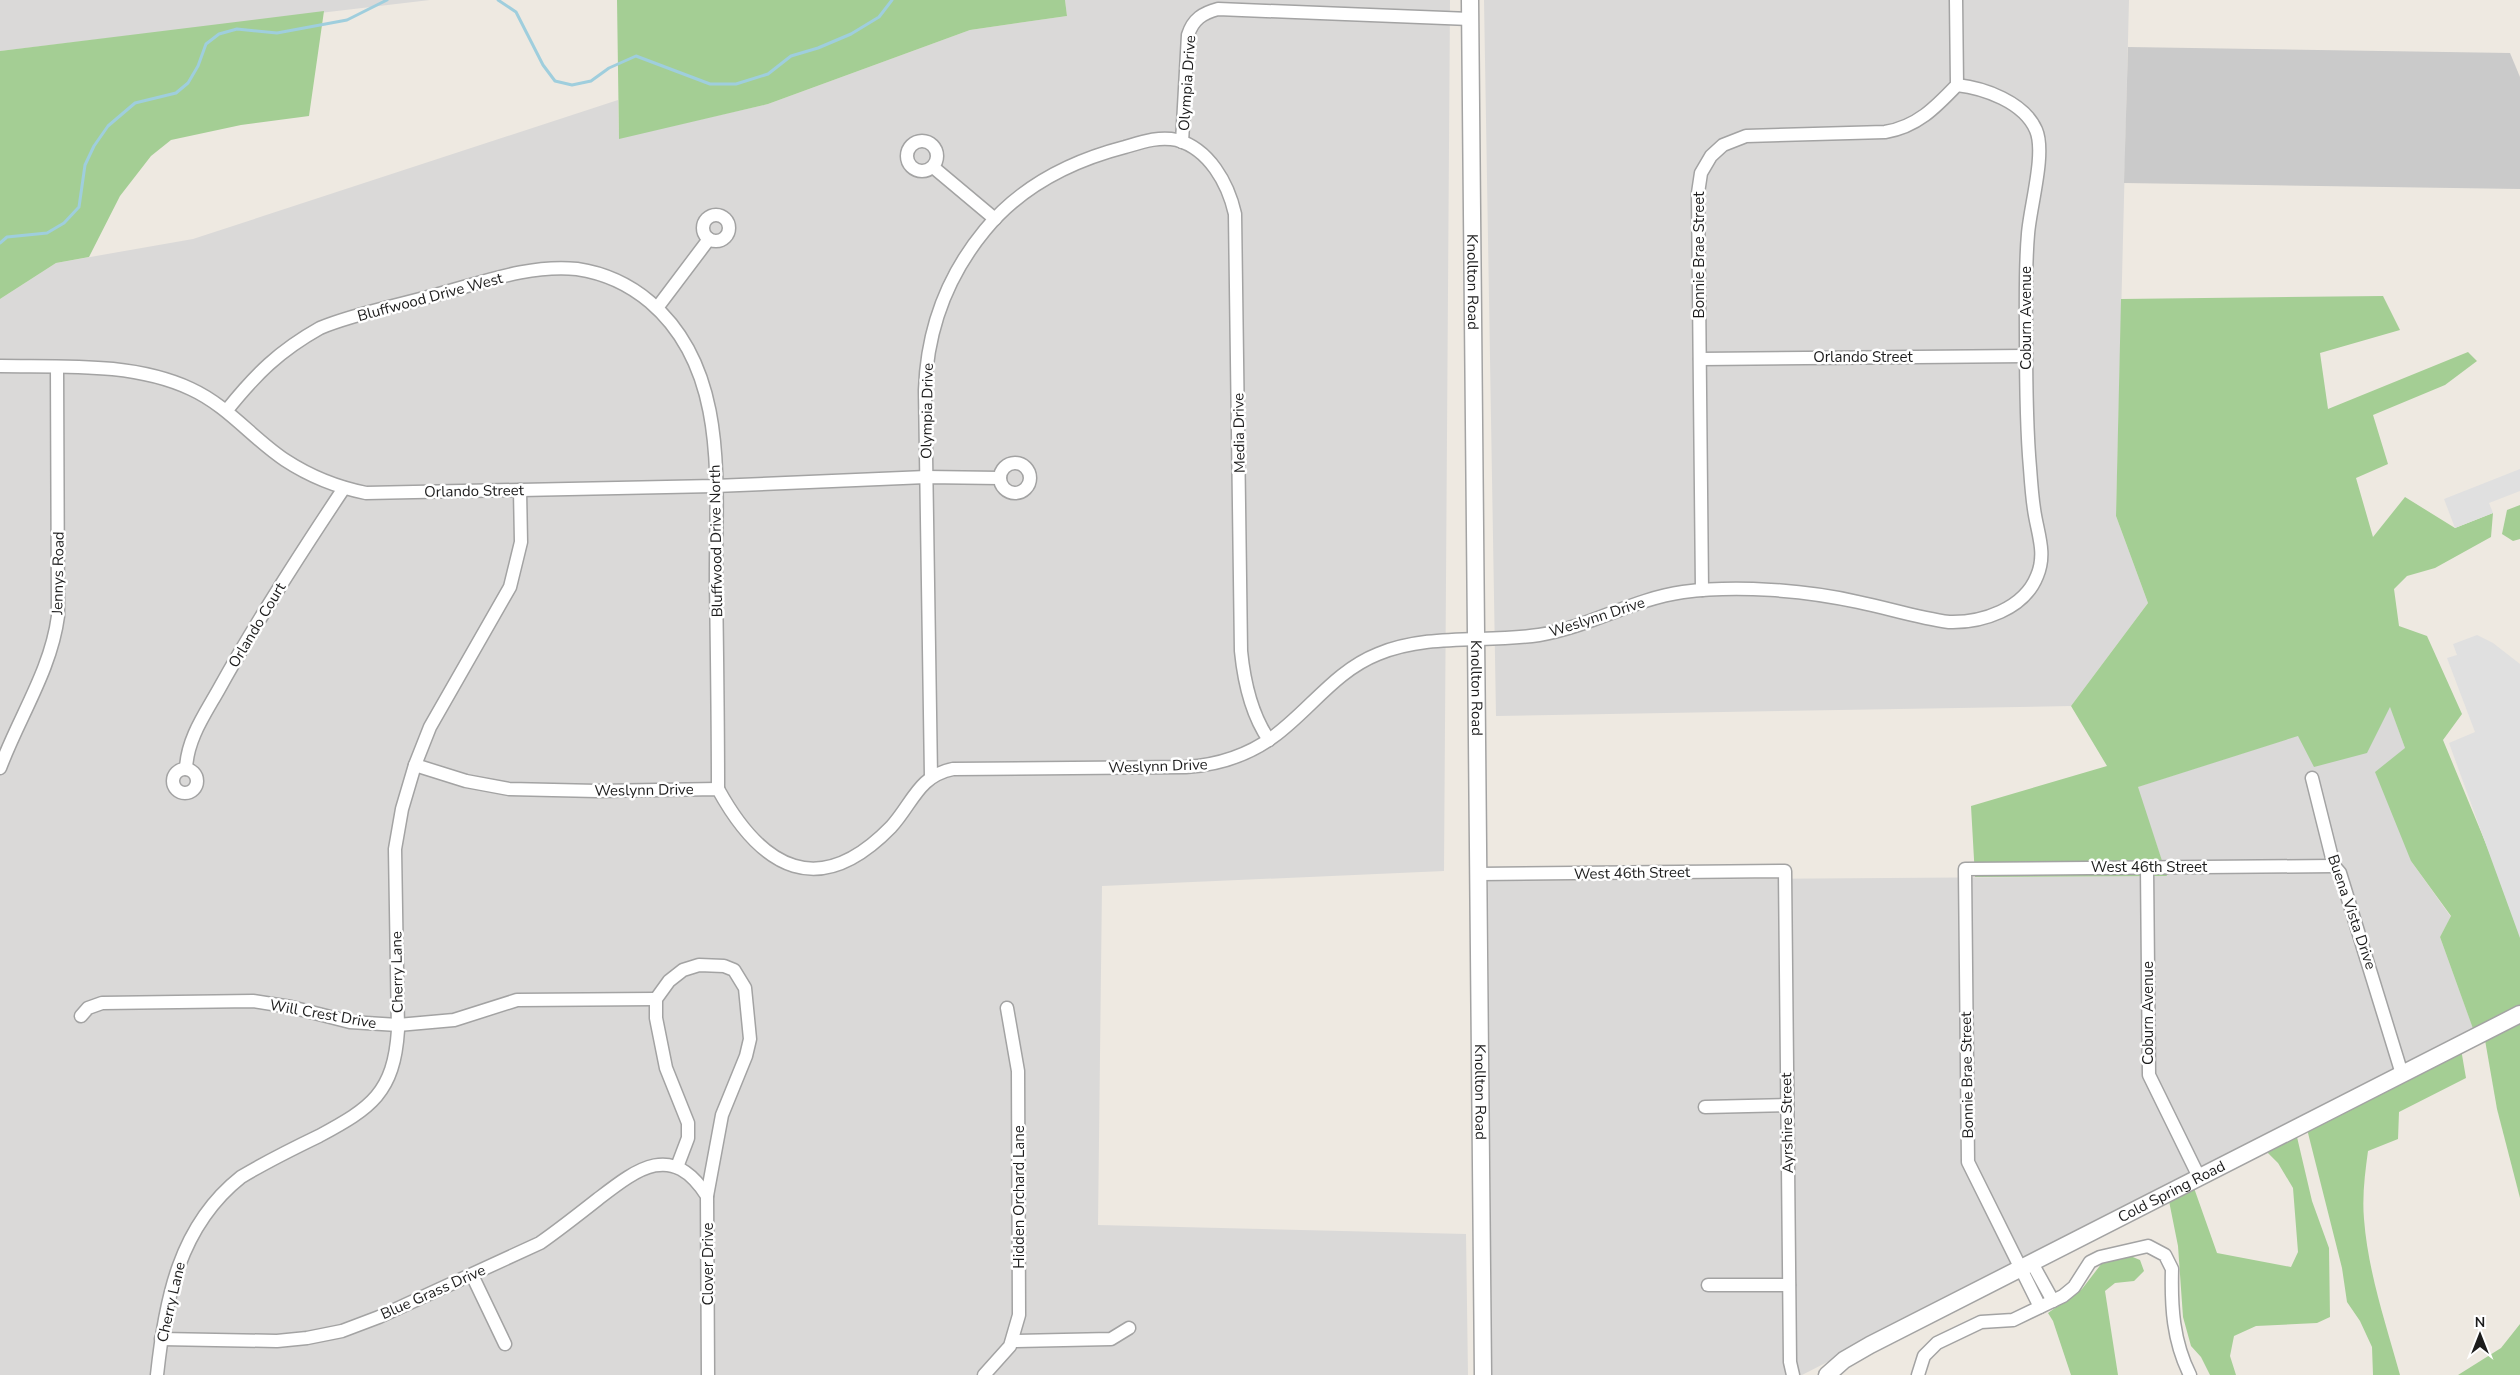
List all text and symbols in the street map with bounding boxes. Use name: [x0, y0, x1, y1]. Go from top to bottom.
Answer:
street label: Olympia Drive: [1174, 34, 1200, 132]
street label: Bonnie Brae Street: [1689, 191, 1709, 318]
street label: Knollton Road: [1462, 234, 1483, 330]
street label: Coburn Avenue: [2016, 266, 2036, 370]
street label: Bluffwood Drive West: [355, 268, 506, 326]
street label: Orlando Street: [1813, 347, 1914, 367]
street label: Olympia Drive: [916, 363, 938, 459]
street label: Media Drive: [1228, 393, 1250, 473]
street label: Bluffwood Drive North: [705, 464, 727, 618]
street label: Orlando Street: [424, 480, 525, 502]
street label: Jennys Road: [47, 531, 69, 616]
street label: Orlando Court: [224, 578, 291, 671]
street label: Weslynn Drive: [1547, 592, 1647, 642]
street label: Knollton Road: [1466, 640, 1487, 736]
street label: Weslynn Drive: [1108, 754, 1208, 778]
street label: Weslynn Drive: [594, 779, 694, 801]
street label: Buena Vista Drive: [2323, 852, 2381, 972]
street label: West 46th Street: [2091, 857, 2208, 877]
street label: West 46th Street: [1574, 862, 1691, 884]
street label: Cherry Lane: [386, 931, 408, 1013]
street label: Coburn Avenue: [2138, 961, 2158, 1065]
street label: Will Crest Drive: [268, 995, 378, 1033]
street label: Bonnie Brae Street: [1956, 1011, 1978, 1139]
street label: Knollton Road: [1470, 1044, 1491, 1140]
street label: Ayrshire Street: [1776, 1072, 1798, 1174]
street label: Hidden Orchard Lane: [1009, 1125, 1029, 1269]
street label: Cold Spring Road: [2114, 1156, 2229, 1227]
street label: Clover Drive: [698, 1222, 718, 1306]
street label: Cherry Lane: [152, 1260, 190, 1344]
street label: Blue Grass Drive: [377, 1260, 489, 1324]
north arrow: [2455, 1310, 2505, 1360]
text: N: [2475, 1313, 2485, 1332]

